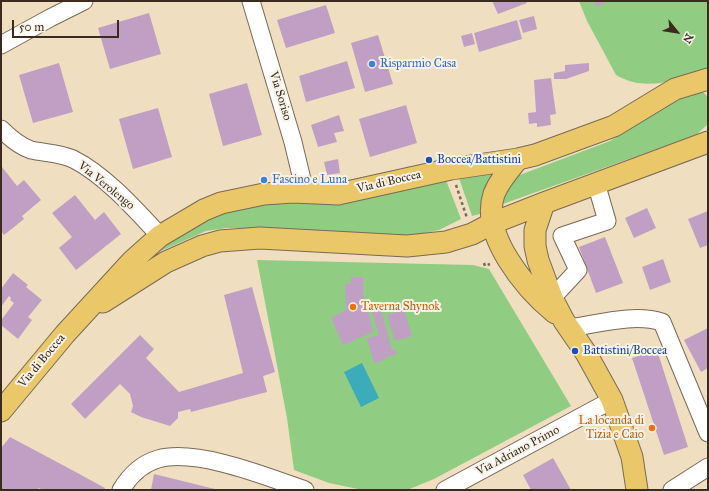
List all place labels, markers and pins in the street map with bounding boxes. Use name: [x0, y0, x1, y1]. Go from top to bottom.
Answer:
place label: Risparmio Casa: [380, 57, 456, 71]
marker: Risparmio Casa: [367, 59, 377, 69]
place label: Boccea/Battistini: [437, 153, 521, 167]
marker: Boccea/Battistini: [424, 155, 434, 165]
place label: Fascino e Luna: [272, 173, 347, 187]
marker: Fascino e Luna: [259, 175, 269, 185]
place label: Taverna Shynok: [361, 300, 440, 314]
marker: Taverna Shynok: [348, 302, 358, 312]
place label: Battistini/Boccea: [583, 344, 667, 358]
marker: Battistini/Boccea: [570, 346, 580, 356]
place label: La locanda di Tizia e Caio: [579, 414, 644, 442]
marker: La locanda di Tizia e Caio: [647, 423, 657, 433]

